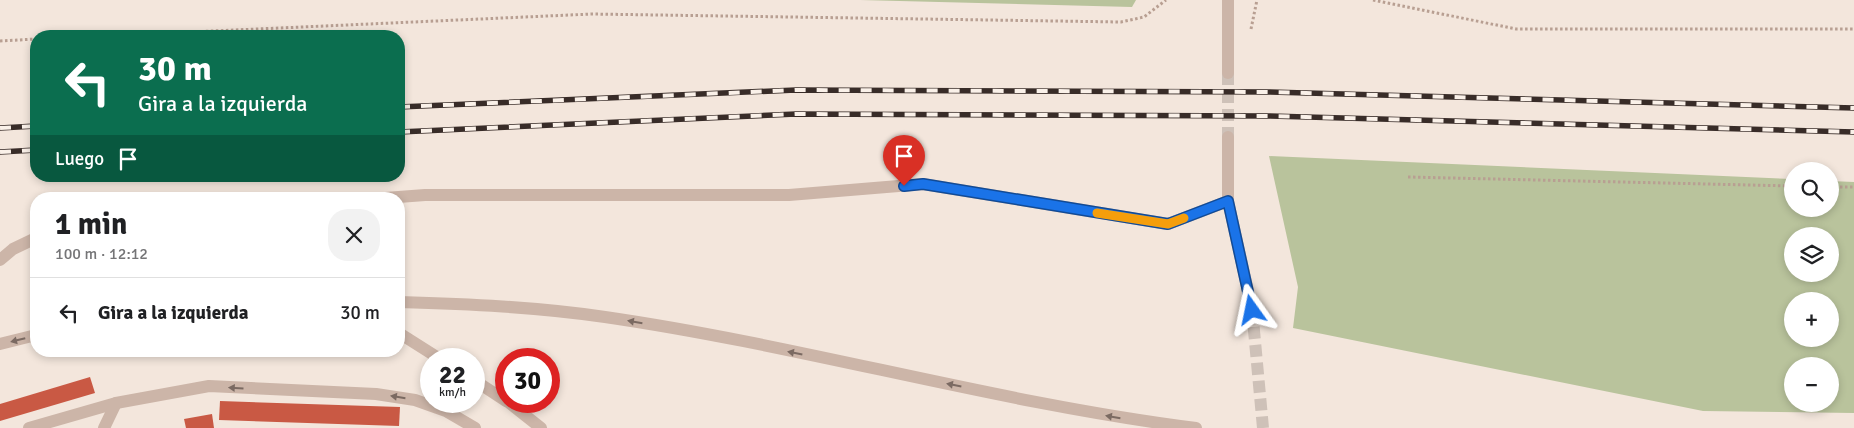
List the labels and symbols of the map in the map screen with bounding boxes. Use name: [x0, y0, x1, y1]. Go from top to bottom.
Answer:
pin: [883, 135, 925, 186]
position arrow: [1225, 283, 1277, 335]
one-way arrow: [627, 318, 643, 326]
one-way arrow: [11, 336, 26, 344]
speed limit sign: 30: [495, 348, 560, 413]
one-way arrow: [787, 349, 802, 357]
one-way arrow: [946, 381, 962, 389]
one-way arrow: [227, 383, 243, 391]
one-way arrow: [389, 393, 405, 401]
one-way arrow: [1105, 413, 1121, 421]

